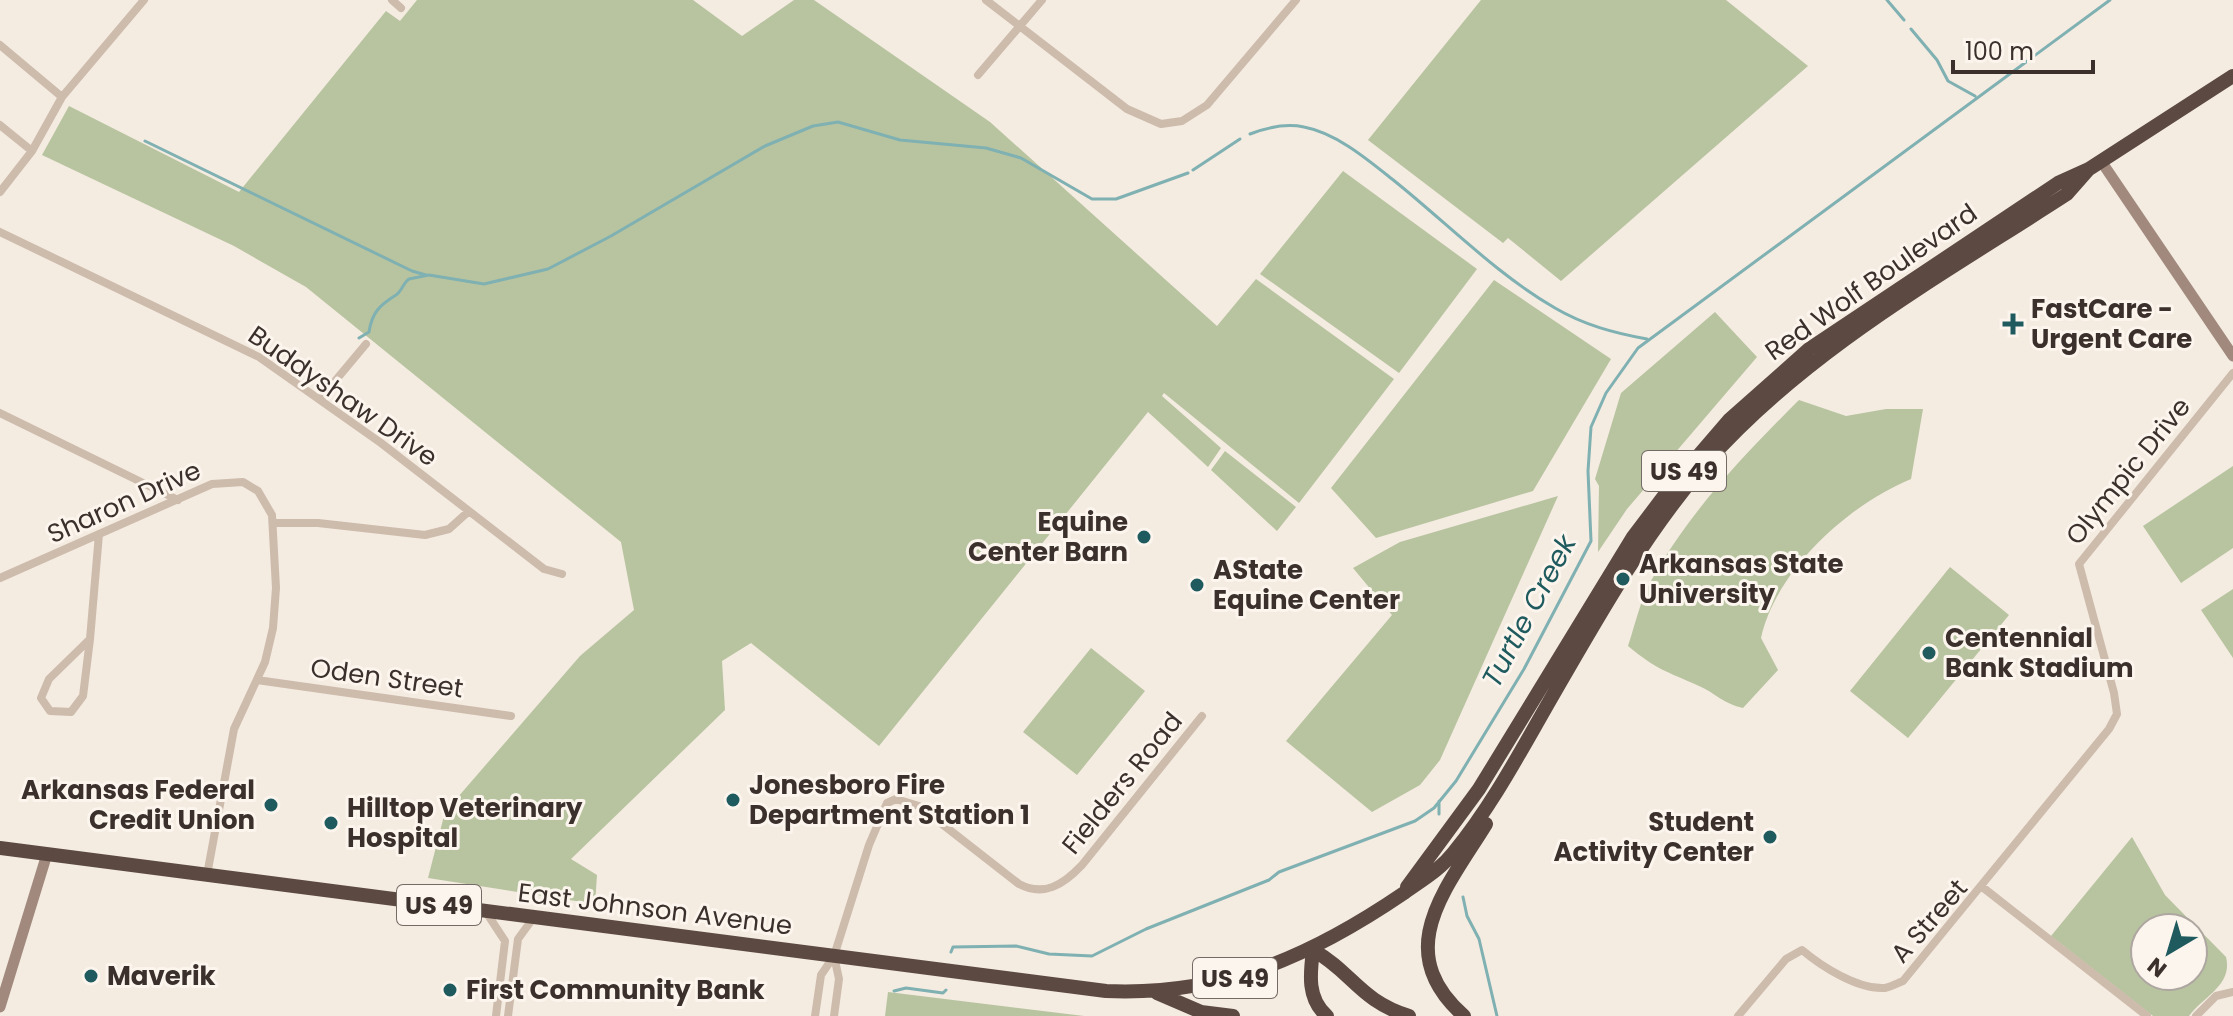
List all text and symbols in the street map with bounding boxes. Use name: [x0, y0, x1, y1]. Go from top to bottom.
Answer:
scale bar: [1953, 24, 2093, 74]
text: 100 m: [1965, 35, 2034, 68]
street label: Red Wolf Boulevard: [1758, 195, 1984, 369]
place label: FastCare - Urgent Care: [2031, 291, 2192, 357]
marker: FastCare - Urgent Care: [2002, 313, 2024, 335]
street label: Buddyshaw Drive: [241, 317, 445, 475]
street label: Olympic Drive: [2057, 390, 2199, 552]
road number: US 49: [1642, 451, 1726, 491]
street label: Sharon Drive: [41, 452, 207, 552]
place label: Equine Center Barn: [968, 504, 1128, 570]
water label: Turtle Creek: [1472, 527, 1586, 694]
marker: Equine Center Barn: [1135, 528, 1153, 546]
place label: Arkansas State University: [1639, 546, 1844, 612]
place label: AState Equine Center: [1213, 552, 1400, 618]
marker: Arkansas State University: [1614, 570, 1632, 588]
marker: AState Equine Center: [1188, 576, 1206, 594]
place label: Centennial Bank Stadium: [1945, 620, 2133, 686]
marker: Centennial Bank Stadium: [1920, 644, 1938, 662]
street label: Oden Street: [308, 649, 466, 707]
street label: Fielders Road: [1053, 704, 1191, 862]
place label: Jonesboro Fire Department Station 1: [749, 767, 1030, 833]
place label: Arkansas Federal Credit Union: [21, 772, 255, 838]
place label: Hilltop Veterinary Hospital: [347, 790, 583, 856]
marker: Jonesboro Fire Department Station 1: [724, 791, 742, 809]
marker: Arkansas Federal Credit Union: [262, 796, 280, 814]
place label: Student Activity Center: [1553, 804, 1754, 870]
marker: Hilltop Veterinary Hospital: [322, 814, 340, 832]
marker: Student Activity Center: [1761, 828, 1779, 846]
street label: A Street: [1882, 871, 1976, 971]
street label: East Johnson Avenue: [516, 874, 794, 944]
road number: US 49: [397, 885, 481, 925]
north arrow: [2129, 912, 2209, 992]
text: N: [2141, 950, 2173, 985]
place label: Maverik: [107, 958, 216, 994]
road number: US 49: [1193, 958, 1277, 998]
marker: Maverik: [82, 967, 100, 985]
place label: First Community Bank: [466, 972, 765, 1008]
marker: First Community Bank: [441, 981, 459, 999]

